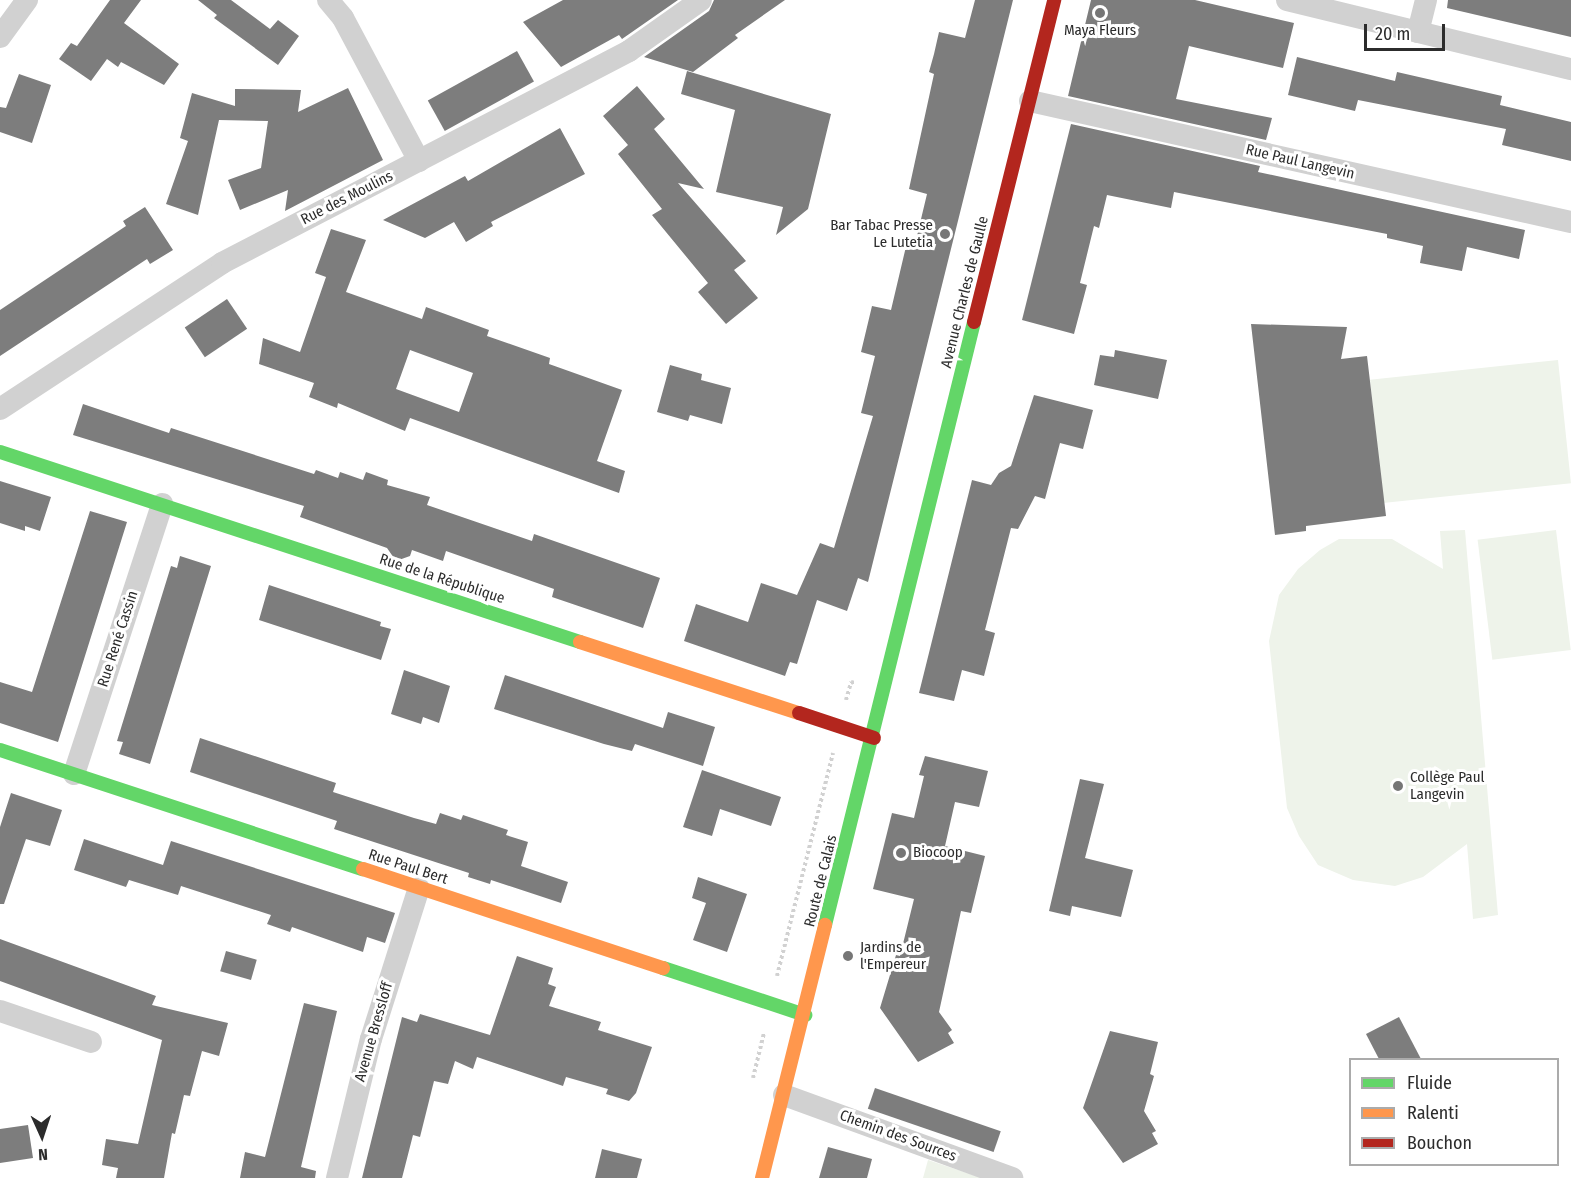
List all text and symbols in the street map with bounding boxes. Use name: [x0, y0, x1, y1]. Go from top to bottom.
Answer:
marker: Maya Fleurs: [1093, 6, 1107, 20]
scale bar: [1367, 12, 1448, 50]
place label: Maya Fleurs: [1064, 22, 1136, 40]
text: 20 m: [1375, 23, 1410, 45]
street label: Rue Paul Langevin: [1244, 141, 1356, 183]
street label: Rue des Moulins: [298, 167, 396, 229]
street label: Avenue Charles de Gaulle: [937, 214, 993, 370]
place label: Bar Tabac Presse Le Lutetia: [830, 216, 933, 251]
marker: Bar Tabac Presse Le Lutetia: [938, 227, 952, 241]
street label: Rue de la République: [377, 550, 507, 608]
street label: Rue René Cassin: [94, 589, 142, 689]
place label: Collège Paul Langevin: [1410, 768, 1484, 803]
marker: Collège Paul Langevin: [1391, 779, 1405, 793]
street label: Route de Calais: [801, 833, 841, 929]
place label: Biocoop: [913, 844, 963, 862]
street label: Rue Paul Bert: [366, 846, 450, 888]
marker: Biocoop: [894, 846, 908, 860]
place label: Jardins de l'Empereur: [860, 938, 926, 973]
marker: Jardins de l'Empereur: [841, 949, 855, 963]
street label: Avenue Bressloff: [351, 980, 397, 1084]
legend: [1349, 1058, 1559, 1166]
text: Fluide: [1407, 1072, 1452, 1094]
text: Ralenti: [1407, 1102, 1459, 1124]
north arrow: [12, 1106, 72, 1166]
street label: Chemin des Sources: [837, 1107, 959, 1165]
text: Bouchon: [1407, 1132, 1472, 1154]
text: N: [38, 1145, 48, 1164]

